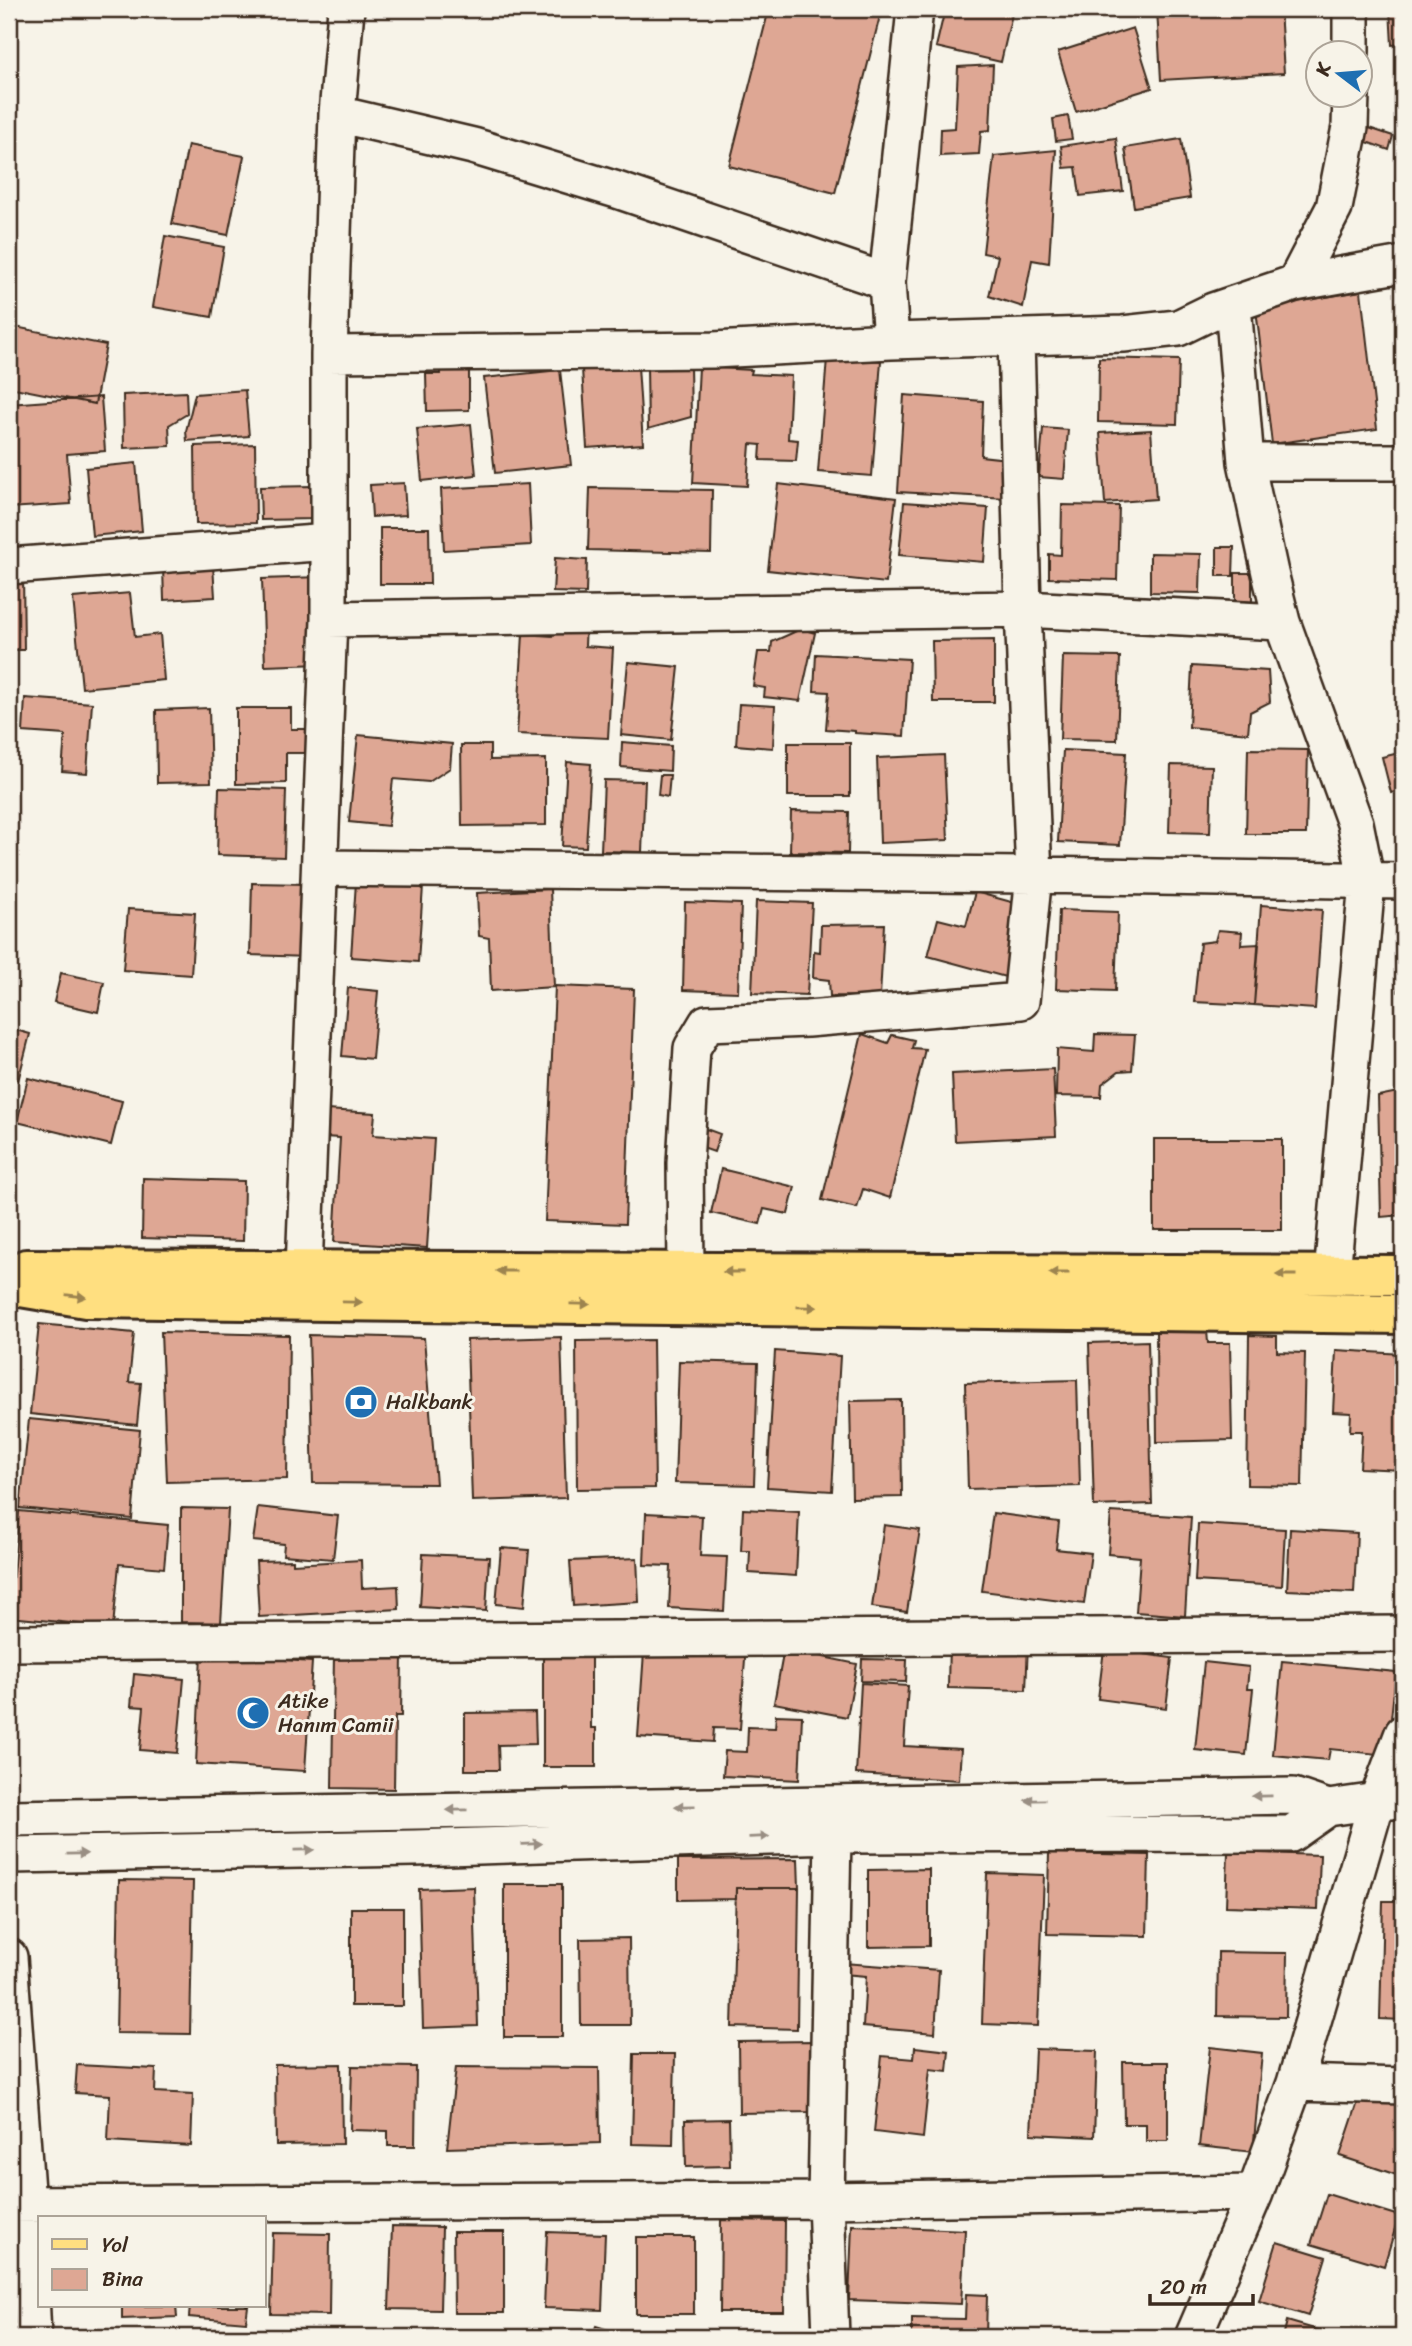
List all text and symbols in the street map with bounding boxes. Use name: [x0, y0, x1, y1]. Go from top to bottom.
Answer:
north arrow: [1304, 38, 1374, 108]
text: K: [1305, 58, 1341, 81]
one-way arrow: [494, 1265, 516, 1277]
one-way arrow: [722, 1266, 744, 1278]
one-way arrow: [1047, 1268, 1069, 1279]
one-way arrow: [1275, 1269, 1297, 1281]
one-way arrow: [65, 1291, 87, 1302]
one-way arrow: [342, 1296, 364, 1308]
one-way arrow: [569, 1299, 591, 1310]
one-way arrow: [797, 1301, 819, 1313]
bank icon: Halkbank: [342, 1383, 380, 1421]
place label: Halkbank: [386, 1383, 473, 1421]
place label: Atike Hanım Camii: [277, 1682, 395, 1744]
mosque icon: Atike Hanım Camii: [234, 1694, 272, 1732]
one-way arrow: [1251, 1790, 1273, 1802]
one-way arrow: [1024, 1794, 1046, 1806]
one-way arrow: [674, 1801, 696, 1812]
one-way arrow: [446, 1805, 468, 1816]
one-way arrow: [749, 1832, 771, 1843]
one-way arrow: [521, 1839, 543, 1850]
one-way arrow: [294, 1844, 316, 1855]
one-way arrow: [66, 1848, 88, 1859]
legend: [38, 2216, 266, 2308]
text: Yol: [102, 2226, 129, 2264]
text: Bina: [102, 2260, 143, 2298]
scale bar: [1150, 2262, 1253, 2306]
text: 20 m: [1160, 2268, 1207, 2306]

